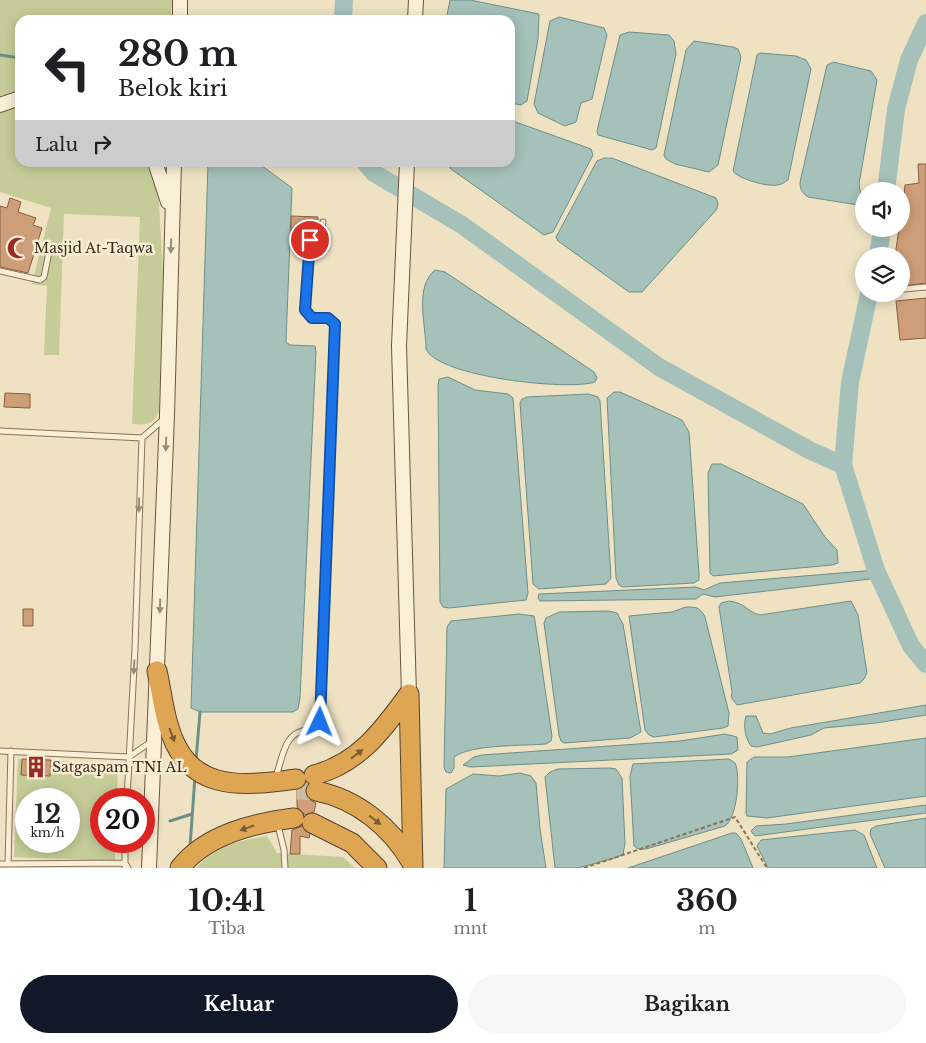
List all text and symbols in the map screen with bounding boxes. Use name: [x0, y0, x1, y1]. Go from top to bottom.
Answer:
text: 280 m: [118, 32, 237, 75]
icon: left: [35, 35, 100, 100]
text: Belok kiri: [118, 75, 228, 102]
icon: right: [88, 130, 116, 158]
text: Lalu: [35, 133, 78, 156]
map controls: [855, 182, 910, 302]
button: sound: [855, 182, 910, 237]
pin: [289, 219, 331, 261]
icon: arrive: [296, 226, 324, 254]
mosque icon: Masjid At-Taqwa: [5, 235, 31, 261]
one-way arrow: [167, 238, 175, 254]
place label: Masjid At-Taqwa: [34, 239, 153, 257]
button: layers: [855, 247, 910, 302]
one-way arrow: [162, 436, 170, 452]
one-way arrow: [135, 497, 143, 513]
one-way arrow: [156, 598, 164, 614]
one-way arrow: [129, 659, 137, 675]
position arrow: [293, 695, 345, 747]
one-way arrow: [169, 728, 176, 743]
one-way arrow: [350, 749, 364, 759]
building icon: Satgaspam TNI AL: [23, 754, 49, 780]
place label: Satgaspam TNI AL: [52, 758, 187, 776]
speed limit sign: 20: [90, 788, 155, 853]
text: 12: [34, 799, 61, 830]
one-way arrow: [368, 814, 381, 825]
one-way arrow: [239, 824, 254, 832]
text: km/h: [30, 825, 65, 840]
text: 10:41: [188, 882, 265, 919]
text: 1: [464, 882, 477, 919]
text: 360: [676, 882, 738, 919]
text: Tiba: [208, 918, 245, 938]
text: mnt: [454, 918, 488, 938]
text: m: [698, 918, 715, 938]
button: Keluar: [20, 975, 458, 1033]
button: Bagikan: [468, 975, 906, 1033]

